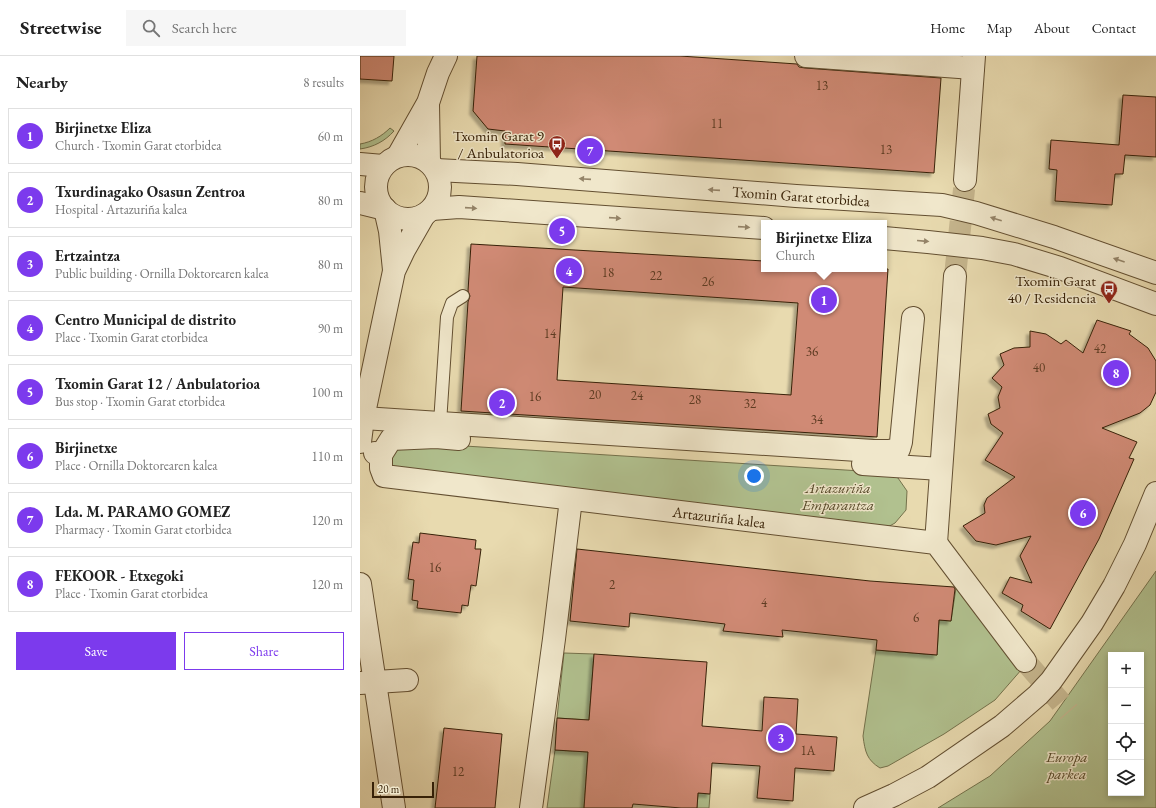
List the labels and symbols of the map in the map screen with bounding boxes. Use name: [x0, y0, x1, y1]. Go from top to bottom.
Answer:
house number: 13: [816, 77, 828, 94]
house number: 11: [711, 115, 723, 132]
place label: Txomin Garat 9 / Anbulatorioa: [453, 126, 544, 162]
bus stop icon: Txomin Garat 9 / Anbulatorioa: [547, 134, 567, 159]
pin: 7: [577, 136, 603, 166]
house number: 13: [880, 141, 892, 158]
one-way arrow: [579, 176, 591, 183]
street label: Txomin Garat etorbidea: [732, 182, 870, 210]
one-way arrow: [708, 186, 720, 193]
one-way arrow: [465, 205, 477, 212]
one-way arrow: [609, 215, 621, 222]
pin: 5: [549, 216, 575, 246]
one-way arrow: [990, 216, 1002, 222]
one-way arrow: [738, 224, 750, 231]
one-way arrow: [917, 238, 929, 245]
pin: 4: [556, 256, 582, 286]
one-way arrow: [1113, 257, 1125, 263]
house number: 18: [602, 264, 614, 281]
house number: 22: [650, 267, 663, 284]
place label: Txomin Garat 40 / Residencia: [1007, 271, 1096, 307]
house number: 26: [702, 273, 714, 290]
bus stop icon: Txomin Garat 40 / Residencia: [1099, 279, 1119, 304]
pin: 1: [811, 285, 837, 315]
house number: 14: [544, 325, 557, 342]
house number: 42: [1094, 340, 1107, 357]
house number: 36: [806, 343, 818, 360]
pin: 8: [1103, 358, 1129, 388]
house number: 40: [1033, 359, 1045, 376]
house number: 20: [589, 386, 601, 403]
house number: 24: [631, 387, 644, 404]
pin: 2: [489, 388, 515, 418]
house number: 16: [529, 388, 541, 405]
house number: 28: [689, 391, 701, 408]
house number: 32: [744, 395, 757, 412]
house number: 34: [811, 411, 824, 428]
your location: [744, 466, 764, 486]
park label: Artazuriña Emparantza: [801, 478, 874, 514]
pin: 6: [1070, 498, 1096, 528]
street label: Artazuriña kalea: [670, 502, 767, 532]
house number: 16: [429, 559, 441, 576]
house number: 2: [609, 576, 616, 593]
house number: 4: [761, 594, 768, 611]
house number: 6: [913, 609, 919, 626]
pin: 3: [768, 723, 794, 753]
house number: 1A: [800, 742, 817, 759]
park label: Europa parkea: [1045, 747, 1088, 783]
house number: 12: [452, 763, 465, 780]
scale bar: [372, 780, 434, 799]

